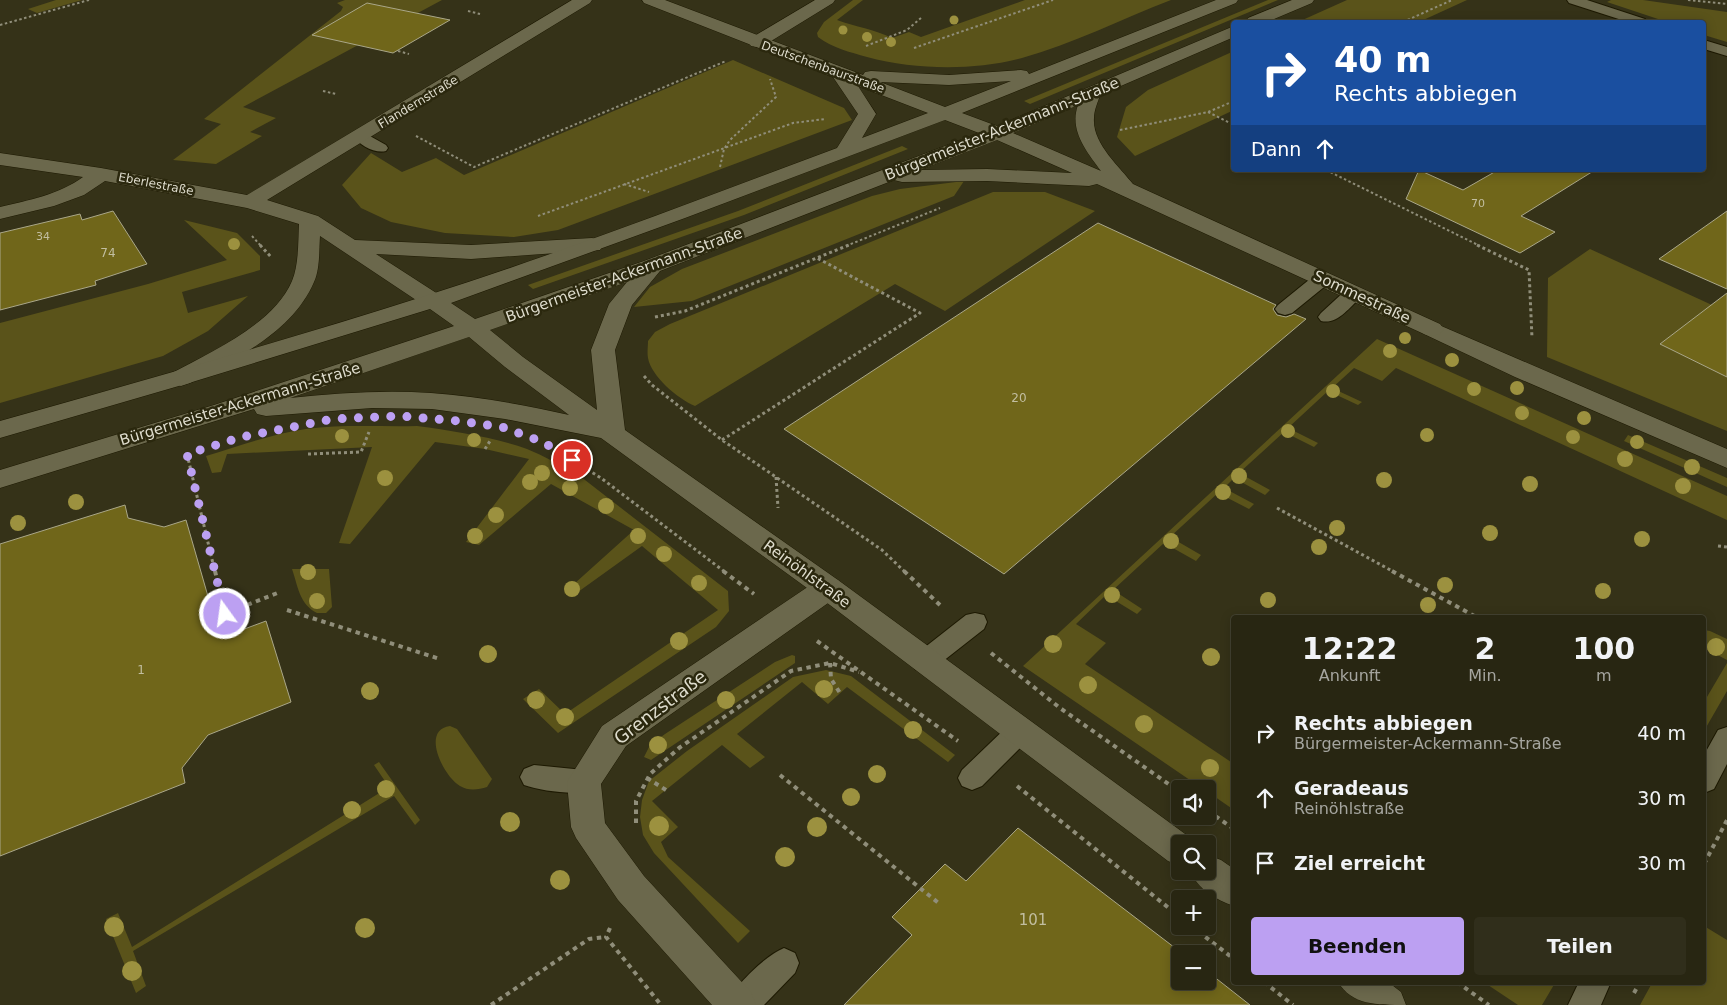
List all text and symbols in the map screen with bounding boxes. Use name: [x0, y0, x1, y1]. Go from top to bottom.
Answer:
street label: Deutschenbaurstraße: [759, 38, 887, 96]
icon: right: [1251, 40, 1316, 105]
text: 40 m: [1334, 40, 1431, 80]
street label: Flandernstraße: [376, 73, 460, 131]
street label: Bürgermeister-Ackermann-Straße: [882, 74, 1122, 184]
text: Rechts abbiegen: [1334, 81, 1517, 106]
icon: ahead: [1311, 135, 1339, 163]
text: Dann: [1251, 138, 1301, 160]
street label: Eberlestraße: [117, 170, 195, 198]
house number: 70: [1471, 197, 1485, 210]
street label: Bürgermeister-Ackermann-Straße: [503, 224, 745, 326]
house number: 34: [36, 230, 50, 243]
house number: 74: [100, 246, 116, 260]
street label: Sommestraße: [1311, 267, 1413, 327]
street label: Bürgermeister-Ackermann-Straße: [117, 359, 363, 449]
house number: 20: [1011, 391, 1027, 405]
pin: [551, 439, 593, 481]
icon: arrive: [558, 446, 586, 474]
street label: Reinöhlstraße: [760, 536, 854, 612]
position arrow: [198, 587, 250, 639]
text: 12:22: [1302, 631, 1397, 666]
text: 2: [1474, 631, 1495, 666]
text: 100: [1573, 631, 1635, 666]
house number: 1: [137, 663, 145, 677]
street label: Grenzstraße: [610, 665, 710, 749]
text: Ankunft: [1319, 666, 1380, 685]
text: Min.: [1468, 666, 1502, 685]
text: m: [1596, 666, 1612, 685]
text: Rechts abbiegen: [1294, 712, 1473, 734]
icon: right: [1251, 719, 1279, 747]
text: 40 m: [1637, 722, 1686, 744]
text: Bürgermeister-Ackermann-Straße: [1294, 734, 1562, 753]
text: Geradeaus: [1294, 777, 1409, 799]
map controls: [1171, 780, 1216, 990]
button: sound: [1171, 780, 1216, 825]
icon: ahead: [1251, 784, 1279, 812]
text: 30 m: [1637, 787, 1686, 809]
text: Reinöhlstraße: [1294, 799, 1404, 818]
button: search: [1171, 835, 1216, 880]
icon: arrive: [1251, 849, 1279, 877]
text: Ziel erreicht: [1294, 852, 1425, 874]
text: 30 m: [1637, 852, 1686, 874]
button: +: [1171, 890, 1216, 935]
house number: 101: [1019, 911, 1047, 929]
button: Beenden: [1251, 917, 1464, 975]
button: Teilen: [1474, 917, 1686, 975]
button: −: [1171, 945, 1216, 990]

